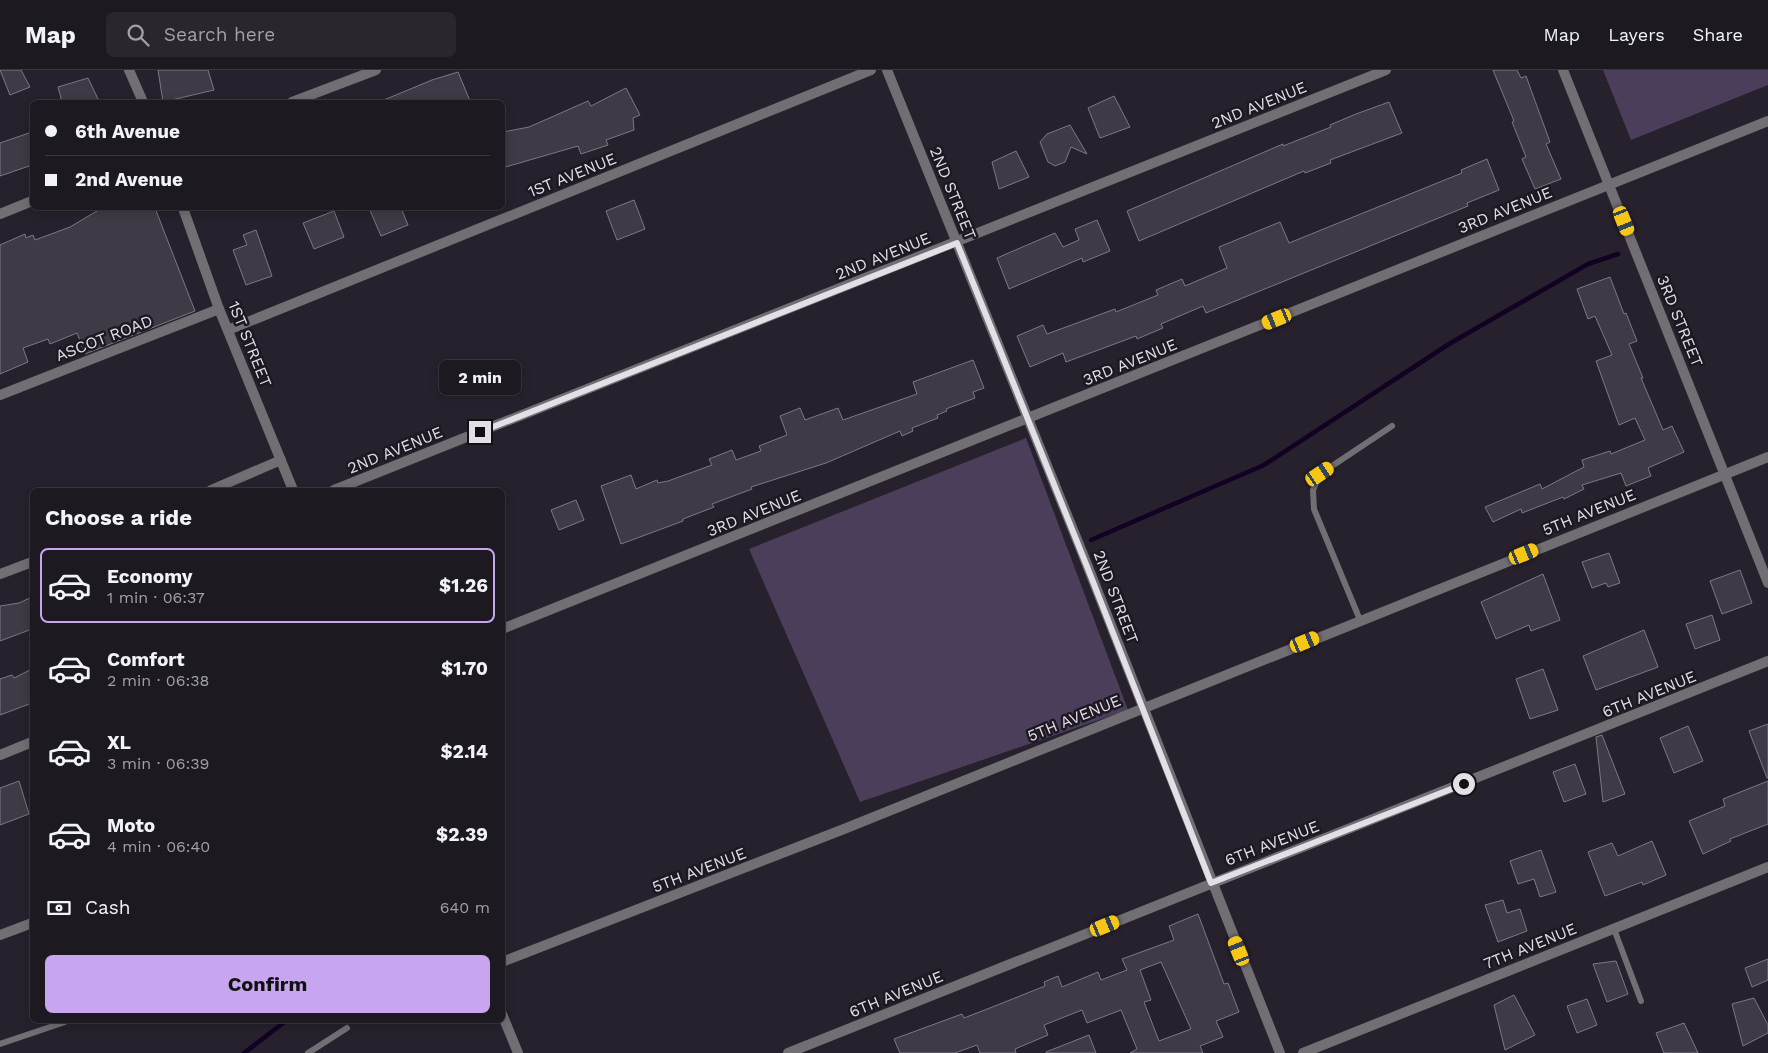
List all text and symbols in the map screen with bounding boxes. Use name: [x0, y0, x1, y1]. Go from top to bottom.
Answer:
search box: [106, 12, 456, 57]
text: Map: [25, 21, 76, 49]
icon: search: [124, 21, 152, 49]
text: Search here: [164, 23, 275, 46]
text: Map: [1543, 24, 1580, 45]
text: Layers: [1608, 24, 1665, 45]
text: Share: [1693, 24, 1743, 45]
street label: 2ND AVENUE: [1209, 77, 1309, 133]
text: 6th Avenue: [75, 120, 180, 143]
street label: 2ND STREET: [926, 144, 980, 242]
street label: 1ST AVENUE: [525, 149, 619, 201]
text: 2nd Avenue: [75, 168, 183, 191]
street label: 3RD AVENUE: [1455, 183, 1555, 237]
car: [1611, 204, 1636, 238]
street label: 2ND AVENUE: [833, 228, 933, 284]
street label: 3RD STREET: [1653, 272, 1707, 370]
street label: 1ST STREET: [224, 298, 276, 390]
car: [1260, 306, 1293, 332]
street label: ASCOT ROAD: [53, 311, 155, 365]
street label: 3RD AVENUE: [1080, 335, 1180, 389]
callout: 2 min: [439, 360, 521, 394]
text: 2 min: [458, 368, 502, 387]
route end: [469, 421, 491, 443]
street label: 2ND AVENUE: [345, 422, 445, 478]
car: [1303, 459, 1336, 489]
street label: 5TH AVENUE: [1540, 485, 1638, 539]
street label: 3RD AVENUE: [704, 486, 804, 540]
text: Choose a ride: [45, 505, 192, 530]
car: [1507, 541, 1540, 567]
street label: 2ND STREET: [1090, 548, 1143, 647]
icon: car: [47, 563, 92, 608]
text: Economy: [107, 565, 192, 588]
text: $1.26: [439, 574, 488, 597]
text: 1 min · 06:37: [107, 588, 205, 607]
car: [1288, 629, 1321, 655]
icon: car: [47, 646, 92, 691]
text: Comfort: [107, 648, 185, 671]
text: $1.70: [441, 657, 488, 680]
street label: 6TH AVENUE: [1599, 667, 1699, 721]
text: 2 min · 06:38: [107, 671, 209, 690]
street label: 5TH AVENUE: [1025, 691, 1123, 745]
icon: car: [47, 729, 92, 774]
text: XL: [107, 731, 131, 754]
text: $2.14: [440, 740, 488, 763]
text: 3 min · 06:39: [107, 754, 209, 773]
route start: [1453, 773, 1475, 795]
icon: car: [47, 812, 92, 857]
text: Moto: [107, 814, 155, 837]
street label: 6TH AVENUE: [1222, 816, 1322, 870]
text: $2.39: [436, 823, 488, 846]
text: 4 min · 06:40: [107, 837, 210, 856]
street label: 5TH AVENUE: [649, 843, 749, 897]
icon: cash: [45, 894, 73, 922]
text: Cash: [85, 896, 131, 919]
text: 640 m: [440, 898, 490, 917]
car: [1088, 913, 1121, 939]
street label: 7TH AVENUE: [1481, 919, 1579, 973]
car: [1226, 934, 1251, 968]
button: Confirm: [45, 955, 490, 1013]
street label: 6TH AVENUE: [846, 967, 946, 1021]

